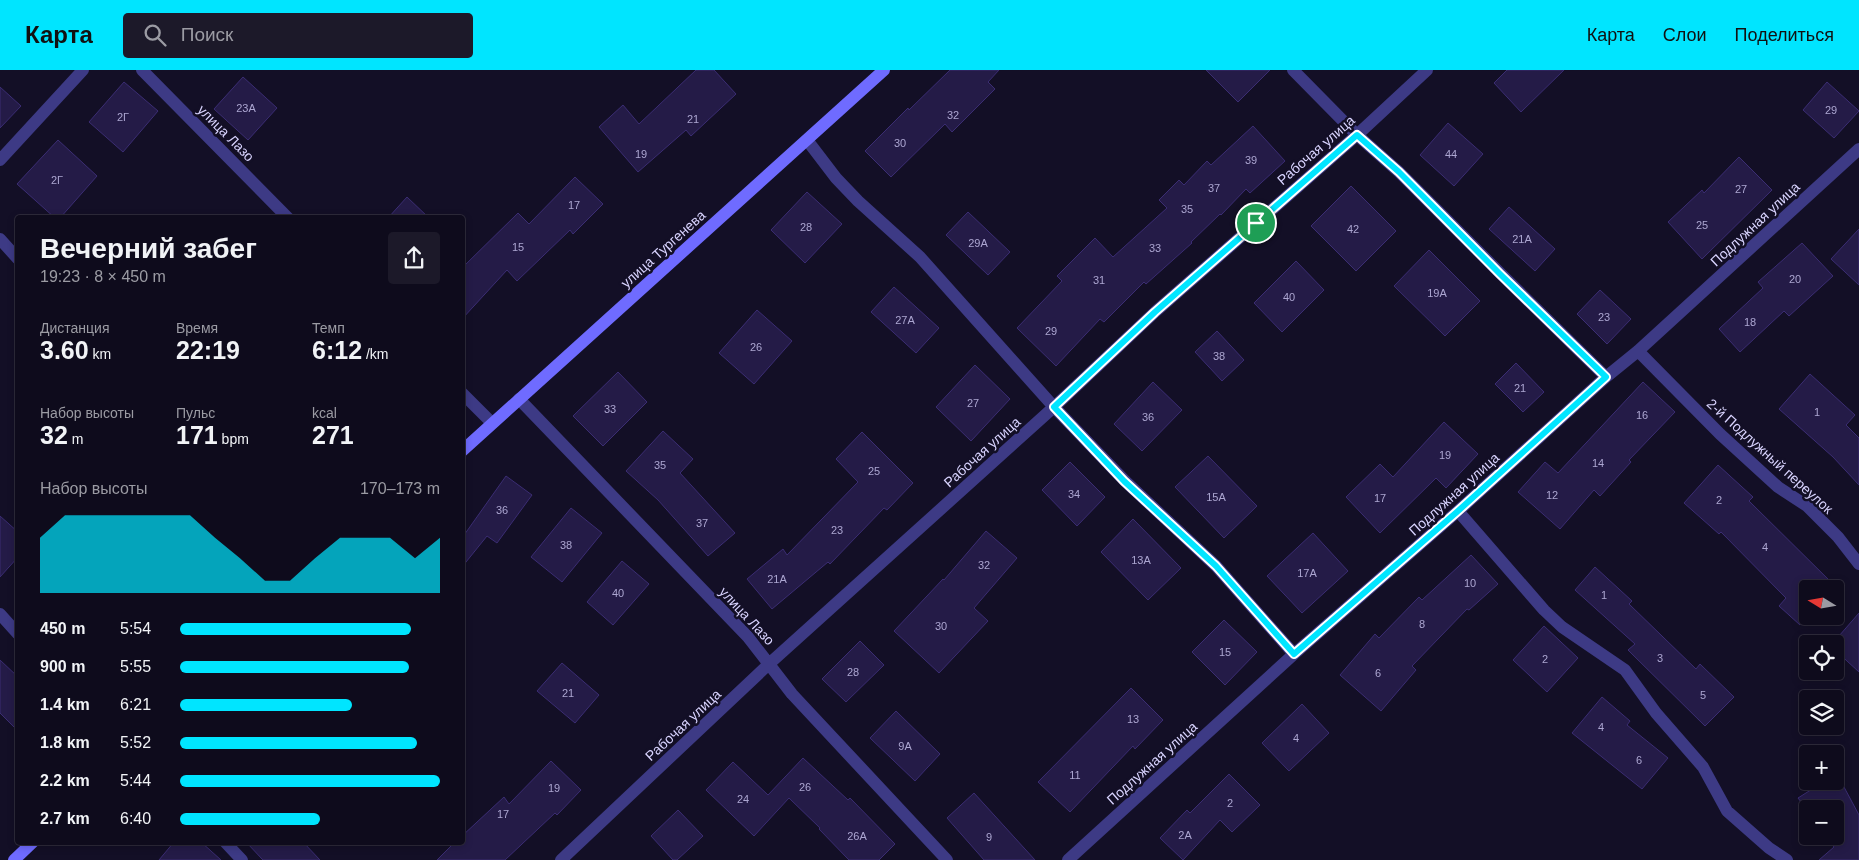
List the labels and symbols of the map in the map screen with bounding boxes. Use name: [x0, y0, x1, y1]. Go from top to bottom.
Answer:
street label: улица Лазо: [194, 101, 258, 165]
house number: 23А: [236, 102, 256, 114]
house number: 29: [1825, 104, 1837, 116]
house number: 32: [947, 109, 959, 121]
house number: 2Г: [117, 111, 129, 123]
street label: Рабочая улица: [1274, 112, 1358, 188]
house number: 21: [687, 113, 699, 125]
house number: 30: [894, 137, 906, 149]
house number: 19: [635, 148, 647, 160]
house number: 44: [1445, 148, 1457, 160]
house number: 39: [1245, 154, 1257, 166]
house number: 2Г: [51, 174, 63, 186]
street label: Подлужная улица: [1707, 178, 1803, 269]
house number: 37: [1208, 182, 1220, 194]
house number: 27: [1735, 183, 1747, 195]
house number: 17: [568, 199, 580, 211]
pin: [1235, 202, 1277, 244]
house number: 35: [1181, 203, 1193, 215]
street label: улица Тургенева: [618, 207, 709, 291]
house number: 25: [1696, 219, 1708, 231]
house number: 28: [800, 221, 812, 233]
house number: 42: [1347, 223, 1359, 235]
house number: 21А: [1512, 233, 1532, 245]
house number: 29А: [968, 237, 988, 249]
house number: 15: [512, 241, 524, 253]
house number: 33: [1149, 242, 1161, 254]
house number: 20: [1789, 273, 1801, 285]
house number: 31: [1093, 274, 1105, 286]
house number: 19А: [1427, 287, 1447, 299]
house number: 40: [1283, 291, 1295, 303]
house number: 23: [1598, 311, 1610, 323]
house number: 27А: [895, 314, 915, 326]
house number: 18: [1744, 316, 1756, 328]
house number: 29: [1045, 325, 1057, 337]
house number: 26: [750, 341, 762, 353]
house number: 38: [1213, 350, 1225, 362]
house number: 21: [1514, 382, 1526, 394]
street label: 2-й Подлужный переулок: [1704, 395, 1836, 517]
house number: 27: [967, 397, 979, 409]
house number: 33: [604, 403, 616, 415]
house number: 1: [1814, 406, 1820, 418]
house number: 16: [1636, 409, 1648, 421]
house number: 36: [1142, 411, 1154, 423]
street label: Рабочая улица: [941, 413, 1024, 490]
street label: Подлужная улица: [1406, 449, 1503, 539]
house number: 19: [1439, 449, 1451, 461]
house number: 14: [1592, 457, 1604, 469]
house number: 35: [654, 459, 666, 471]
house number: 25: [868, 465, 880, 477]
house number: 34: [1068, 488, 1080, 500]
house number: 12: [1546, 489, 1558, 501]
house number: 15А: [1206, 491, 1226, 503]
house number: 17: [1374, 492, 1386, 504]
house number: 2: [1716, 493, 1722, 507]
house number: 36: [496, 504, 508, 516]
house number: 37: [696, 517, 708, 529]
house number: 23: [831, 524, 843, 536]
house number: 38: [560, 539, 572, 551]
house number: 4: [1762, 541, 1768, 553]
house number: 13А: [1131, 554, 1151, 566]
house number: 32: [978, 559, 990, 571]
house number: 17А: [1297, 567, 1317, 579]
house number: 21А: [767, 573, 787, 585]
house number: 10: [1464, 577, 1476, 589]
north arrow: [1799, 580, 1844, 625]
street label: улица Лазо: [716, 584, 778, 648]
house number: 40: [612, 587, 624, 599]
house number: 1: [1601, 589, 1607, 601]
house number: 8: [1419, 618, 1425, 630]
house number: 30: [935, 620, 947, 632]
house number: 15: [1219, 646, 1231, 658]
house number: 3: [1657, 652, 1663, 664]
house number: 2: [1542, 653, 1548, 665]
house number: 28: [847, 666, 859, 678]
house number: 6: [1375, 667, 1381, 679]
street label: Рабочая улица: [642, 686, 724, 764]
house number: 21: [562, 687, 574, 699]
house number: 5: [1700, 689, 1706, 701]
house number: 13: [1127, 713, 1139, 725]
street label: Подлужная улица: [1104, 718, 1201, 808]
house number: 4: [1598, 721, 1604, 733]
house number: 4: [1293, 732, 1299, 744]
house number: 9А: [898, 740, 912, 752]
house number: 6: [1636, 754, 1642, 766]
house number: 11: [1069, 769, 1081, 781]
house number: 26: [799, 781, 811, 793]
house number: 19: [548, 782, 560, 794]
house number: 24: [737, 793, 749, 805]
house number: 2: [1227, 797, 1233, 809]
house number: 17: [497, 808, 509, 820]
house number: 2А: [1178, 829, 1192, 841]
house number: 26А: [847, 830, 867, 842]
house number: 9: [986, 831, 992, 843]

